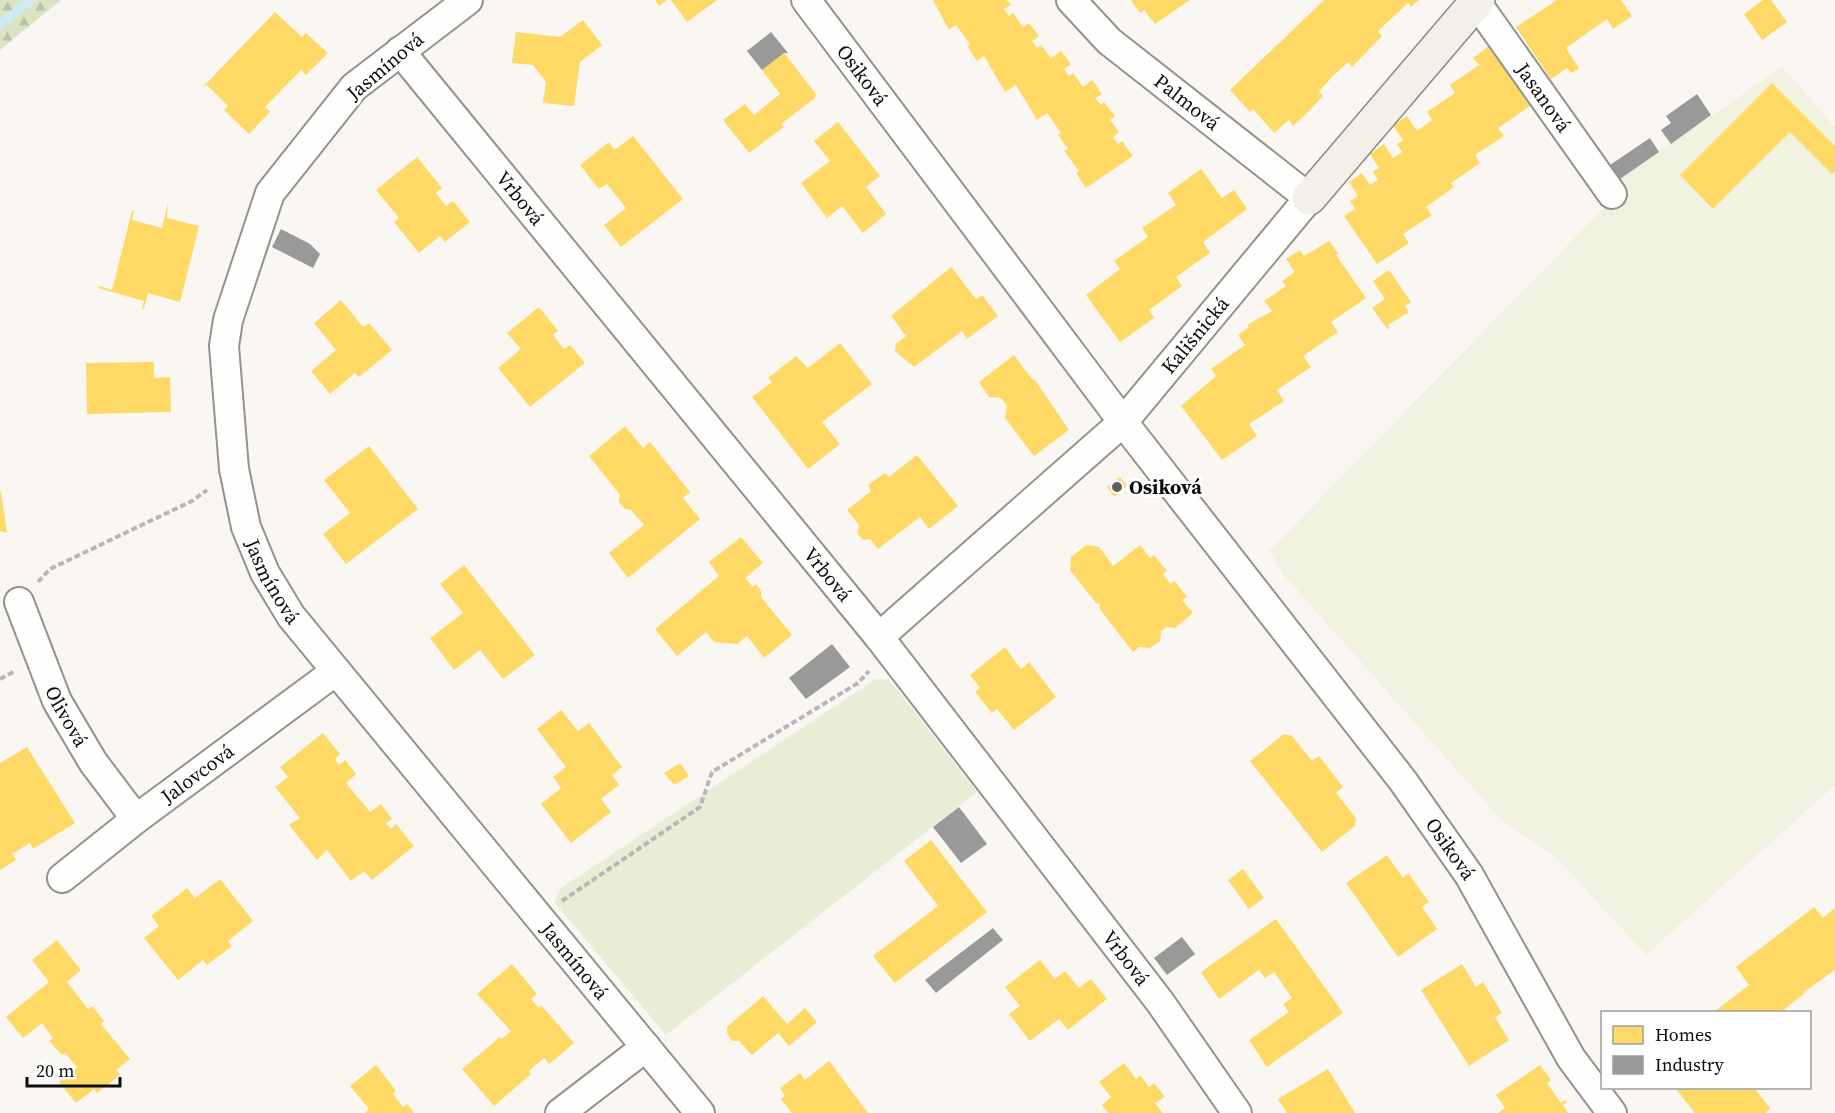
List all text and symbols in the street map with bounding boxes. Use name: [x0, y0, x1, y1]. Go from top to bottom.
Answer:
street label: Jasmínová: [340, 25, 430, 107]
street label: Osiková: [830, 39, 895, 112]
street label: Jasanová: [1509, 56, 1578, 138]
street label: Palmová: [1148, 67, 1227, 137]
street label: Vrbová: [489, 165, 552, 232]
street label: Kališnická: [1155, 290, 1236, 380]
place label: Osiková: [1129, 473, 1202, 501]
marker: Osiková: [1110, 480, 1124, 494]
street label: Jasmínová: [238, 534, 307, 631]
street label: Vrbová: [797, 541, 859, 608]
street label: Olivová: [38, 682, 95, 753]
street label: Jalovcová: [154, 737, 240, 811]
street label: Osiková: [1419, 812, 1483, 886]
street label: Jasmínová: [534, 915, 616, 1006]
street label: Vrbová: [1096, 925, 1157, 992]
legend: [1601, 1011, 1811, 1089]
text: Homes: [1655, 1022, 1712, 1047]
scale bar: [27, 1050, 120, 1088]
text: Industry: [1655, 1052, 1725, 1077]
text: 20 m: [36, 1058, 74, 1083]

